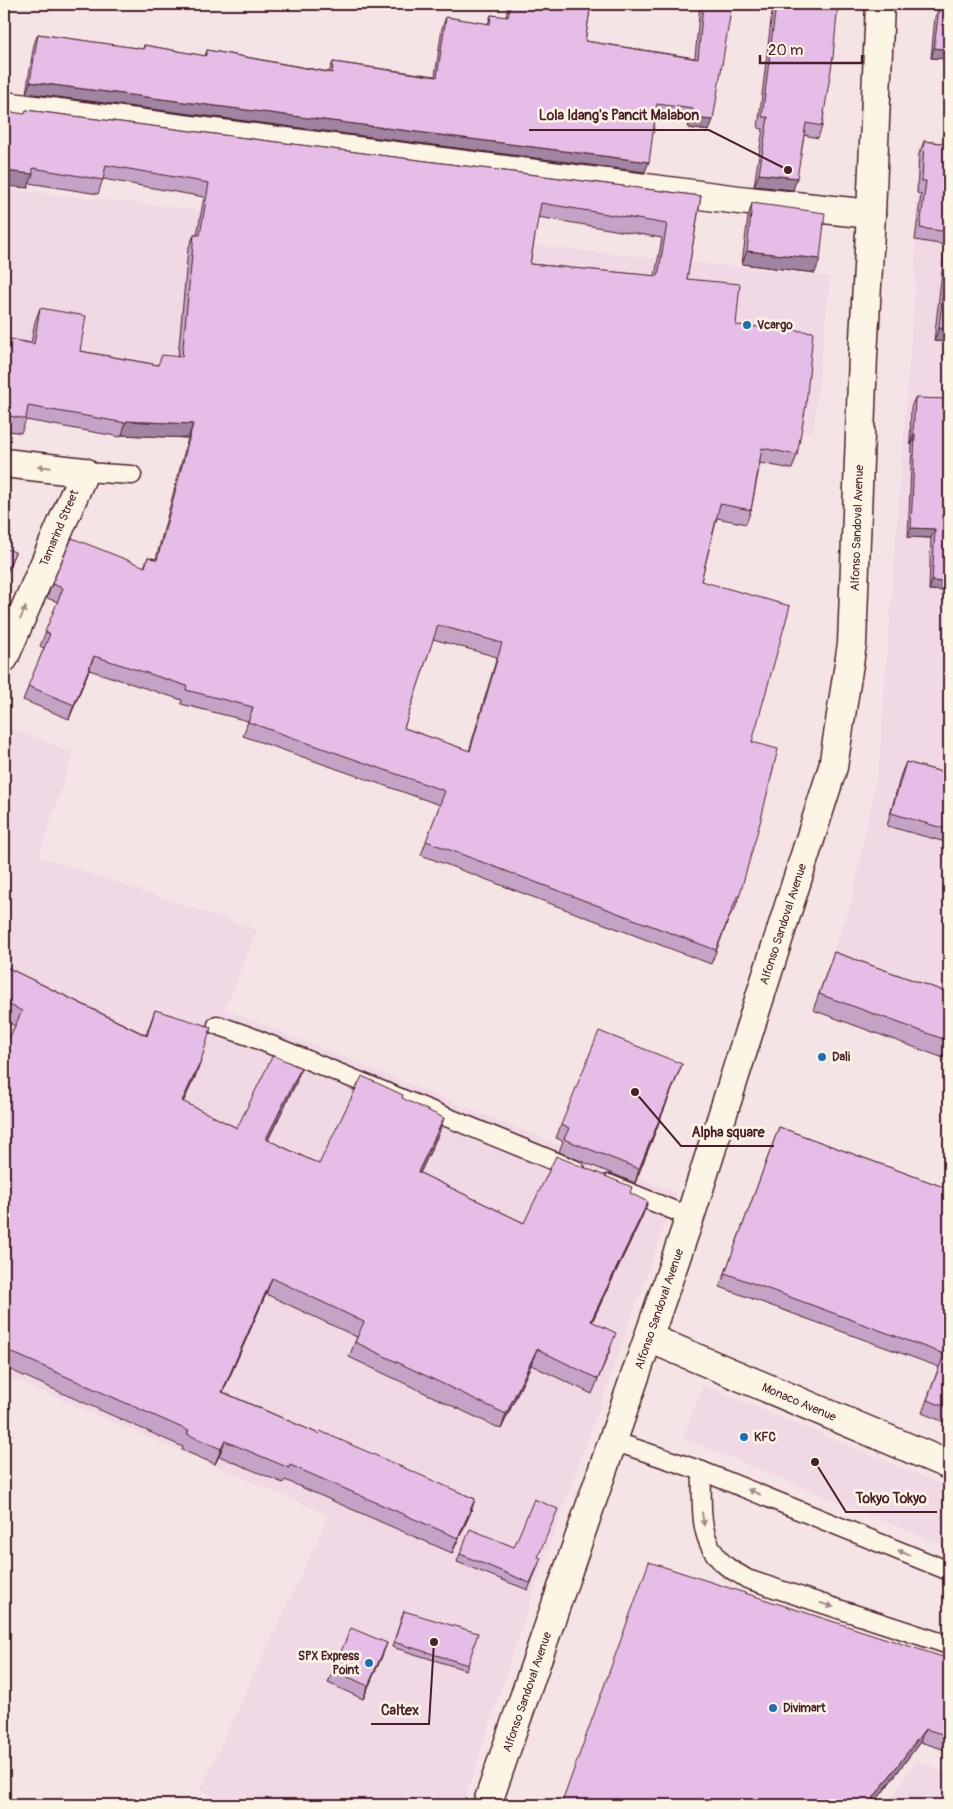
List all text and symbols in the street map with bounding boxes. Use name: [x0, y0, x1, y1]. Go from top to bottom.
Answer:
scale bar: [760, 32, 863, 64]
text: 20 m: [768, 41, 803, 60]
callout: Lola Idang's Pancit Malabon: [529, 101, 709, 130]
text: Lola Idang's Pancit Malabon: [539, 107, 699, 124]
place label: Vcargo: [757, 318, 793, 333]
marker: Vcargo: [741, 319, 753, 331]
one-way arrow: [35, 463, 51, 471]
street label: Alfonso Sandoval Avenue: [848, 464, 867, 591]
street label: Tamarind Street: [37, 487, 82, 569]
one-way arrow: [19, 605, 27, 620]
street label: Alfonso Sandoval Avenue: [757, 862, 810, 987]
place label: Dali: [832, 1050, 850, 1065]
marker: Dali: [816, 1051, 828, 1063]
callout: Alpha square: [681, 1117, 774, 1146]
text: Alpha square: [691, 1124, 766, 1141]
street label: Alfonso Sandoval Avenue: [632, 1247, 687, 1371]
street label: Monaco Avenue: [759, 1380, 838, 1425]
place label: KFC: [754, 1430, 776, 1445]
marker: KFC: [738, 1431, 750, 1443]
callout: Tokyo Tokyo: [846, 1483, 937, 1512]
one-way arrow: [746, 1487, 761, 1495]
text: Tokyo Tokyo: [854, 1490, 927, 1507]
one-way arrow: [699, 1512, 707, 1528]
one-way arrow: [896, 1549, 911, 1557]
one-way arrow: [820, 1601, 835, 1609]
street label: Alfonso Sandoval Avenue: [500, 1630, 555, 1754]
place label: SPX Express Point: [298, 1649, 360, 1678]
marker: SPX Express Point: [363, 1657, 375, 1669]
callout: Caltex: [371, 1695, 429, 1724]
place label: Divimart: [783, 1701, 827, 1716]
text: Caltex: [381, 1702, 419, 1719]
marker: Divimart: [767, 1702, 779, 1714]

